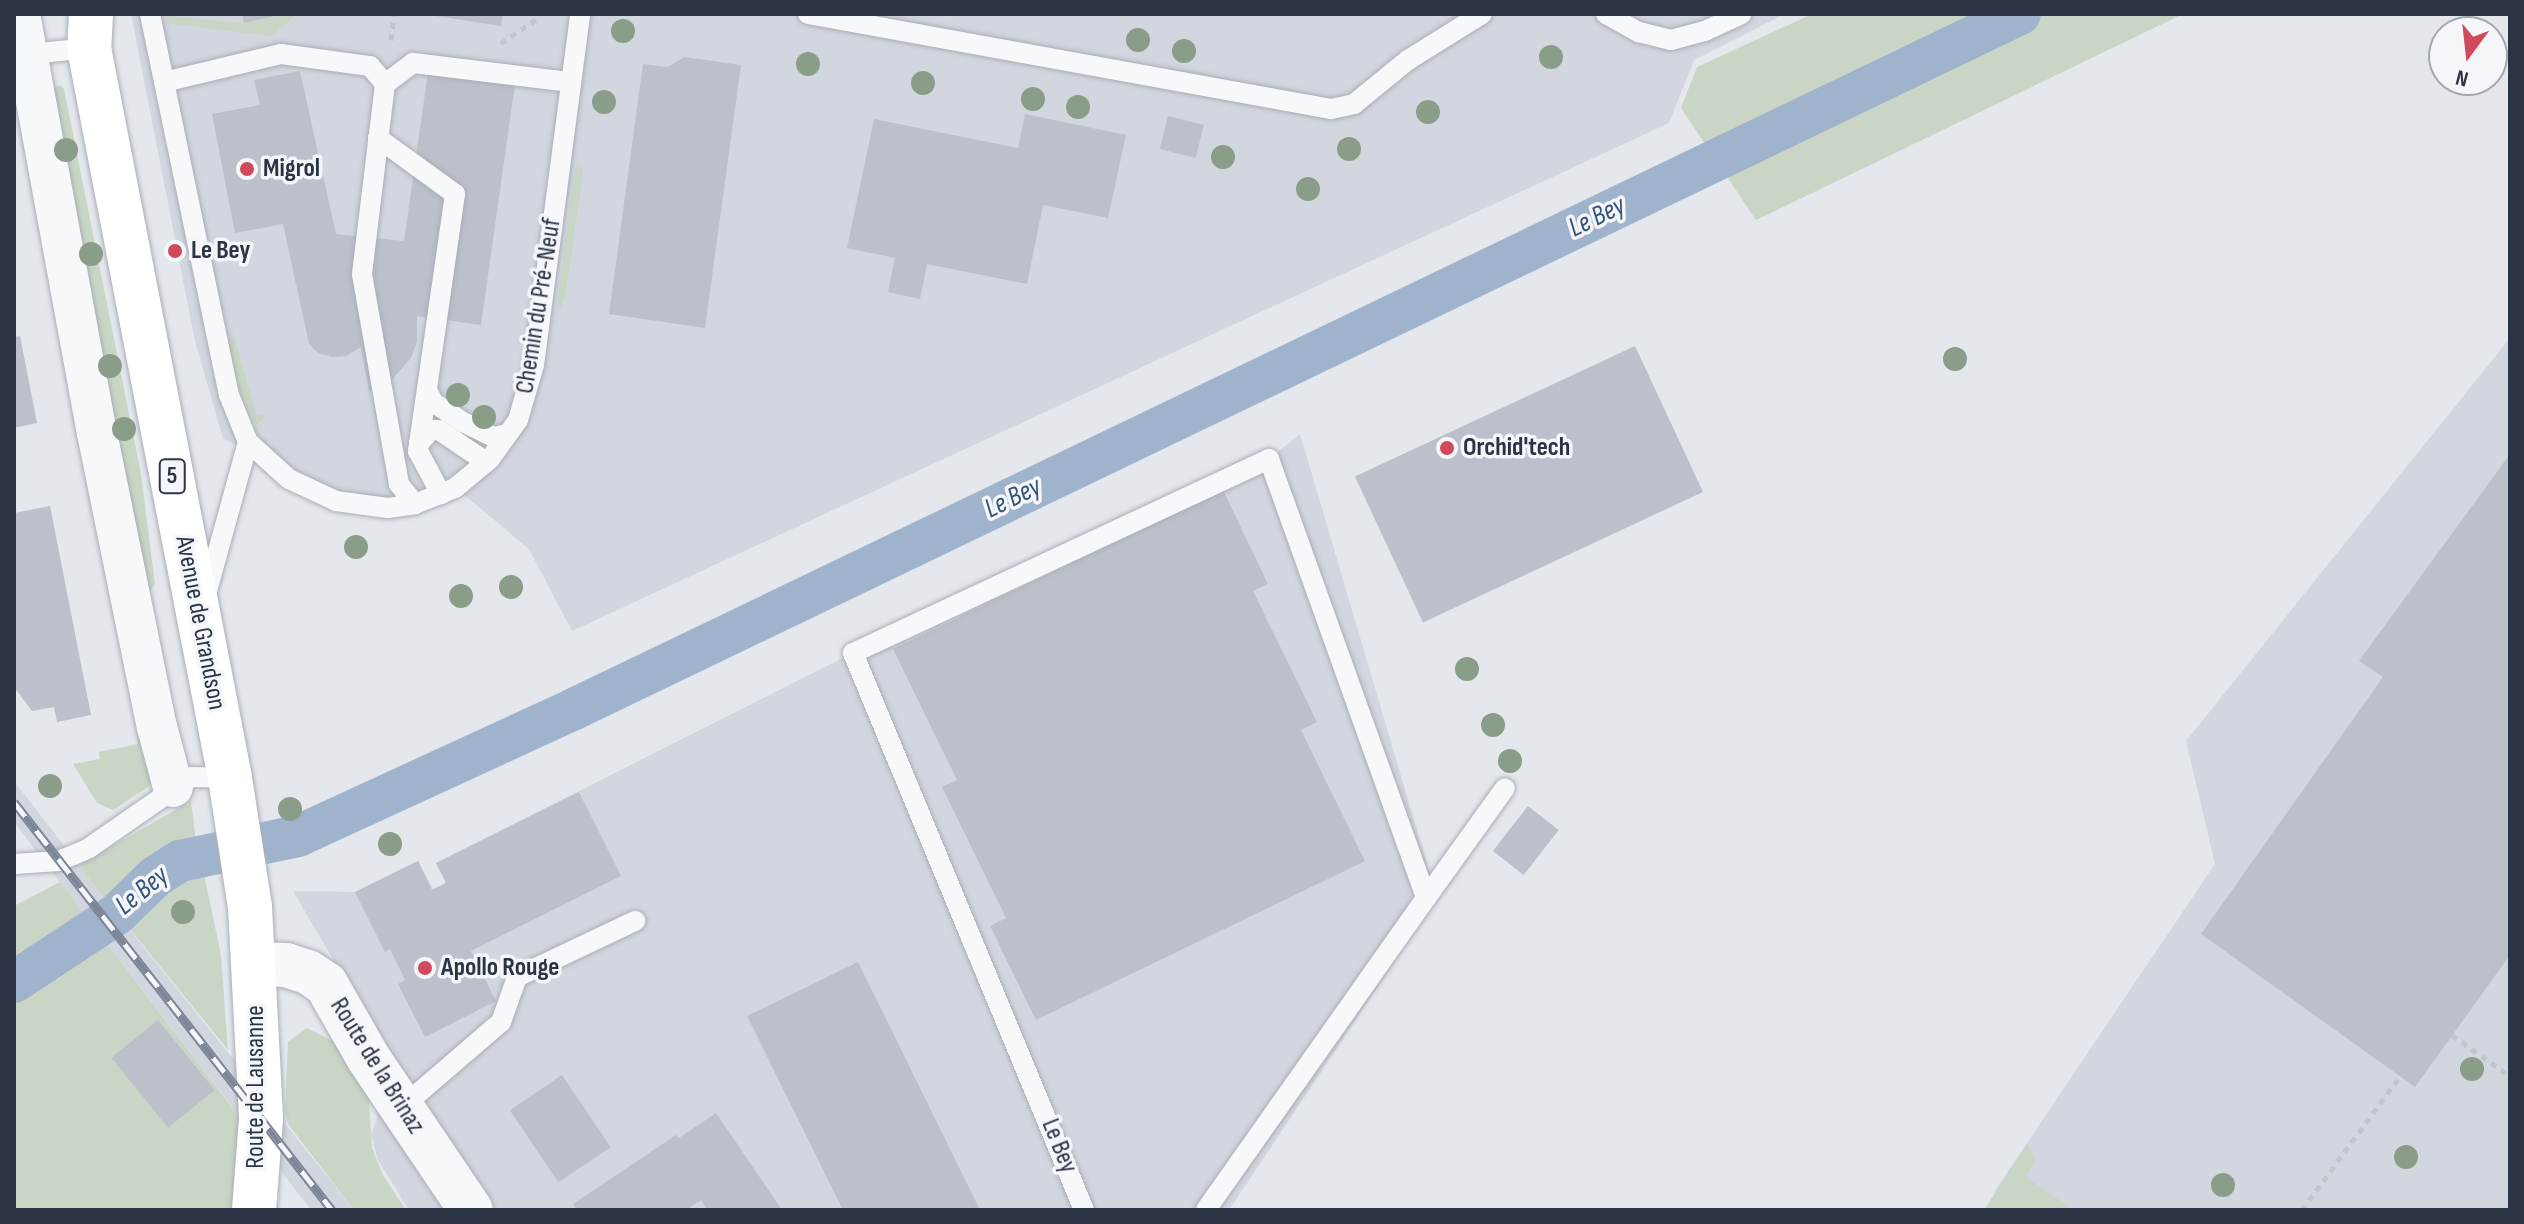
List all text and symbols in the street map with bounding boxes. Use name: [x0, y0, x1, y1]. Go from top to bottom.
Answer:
north arrow: [2428, 16, 2508, 96]
text: N: [2453, 63, 2471, 92]
place label: Migrol: [263, 153, 320, 185]
marker: Migrol: [238, 160, 256, 178]
water label: Le Bey: [1563, 189, 1631, 245]
street label: Chemin du Pré-Neuf: [510, 216, 568, 396]
place label: Le Bey: [191, 235, 250, 267]
marker: Le Bey: [166, 242, 184, 260]
place label: Orchid'tech: [1463, 432, 1570, 464]
marker: Orchid'tech: [1438, 439, 1456, 457]
road number: 5: [158, 456, 186, 496]
water label: Le Bey: [979, 470, 1047, 526]
street label: Avenue de Grandson: [168, 533, 232, 713]
water label: Le Bey: [109, 859, 175, 923]
place label: Apollo Rouge: [441, 952, 559, 984]
marker: Apollo Rouge: [416, 959, 434, 977]
street label: Route de la Brinaz: [323, 992, 431, 1140]
street label: Route de Lausanne: [240, 1005, 272, 1169]
street label: Le Bey: [1034, 1114, 1084, 1178]

